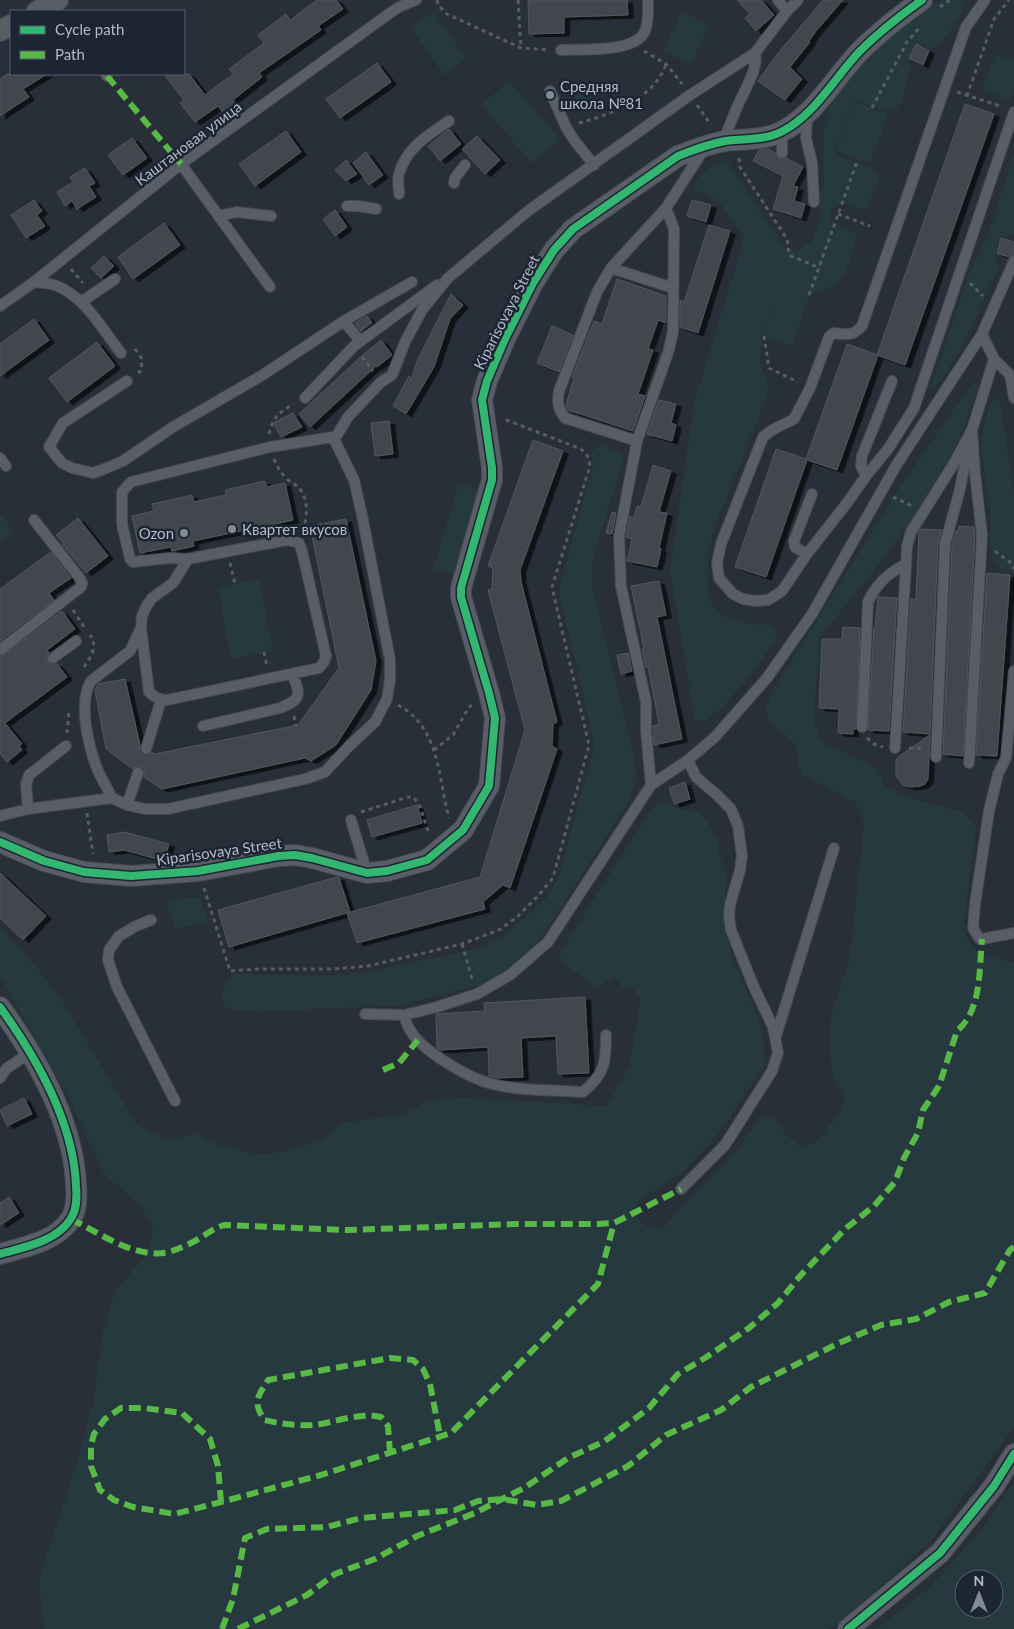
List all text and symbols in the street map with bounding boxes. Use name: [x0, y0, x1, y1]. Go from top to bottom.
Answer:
legend: [10, 10, 185, 75]
text: Cycle path: [55, 20, 124, 38]
text: Path: [55, 45, 85, 63]
place label: Средняя школа №81: [560, 77, 643, 112]
marker: Средняя школа №81: [544, 89, 556, 101]
street label: Каштановая улица: [131, 97, 245, 189]
street label: Kiparisovaya Street: [469, 251, 543, 372]
place label: Квартет вкусов: [242, 520, 347, 538]
marker: Квартет вкусов: [226, 523, 238, 535]
place label: Ozon: [139, 524, 174, 542]
marker: Ozon: [178, 527, 190, 539]
street label: Kiparisovaya Street: [155, 833, 283, 869]
north arrow: [954, 1569, 1004, 1619]
text: N: [974, 1572, 984, 1589]

